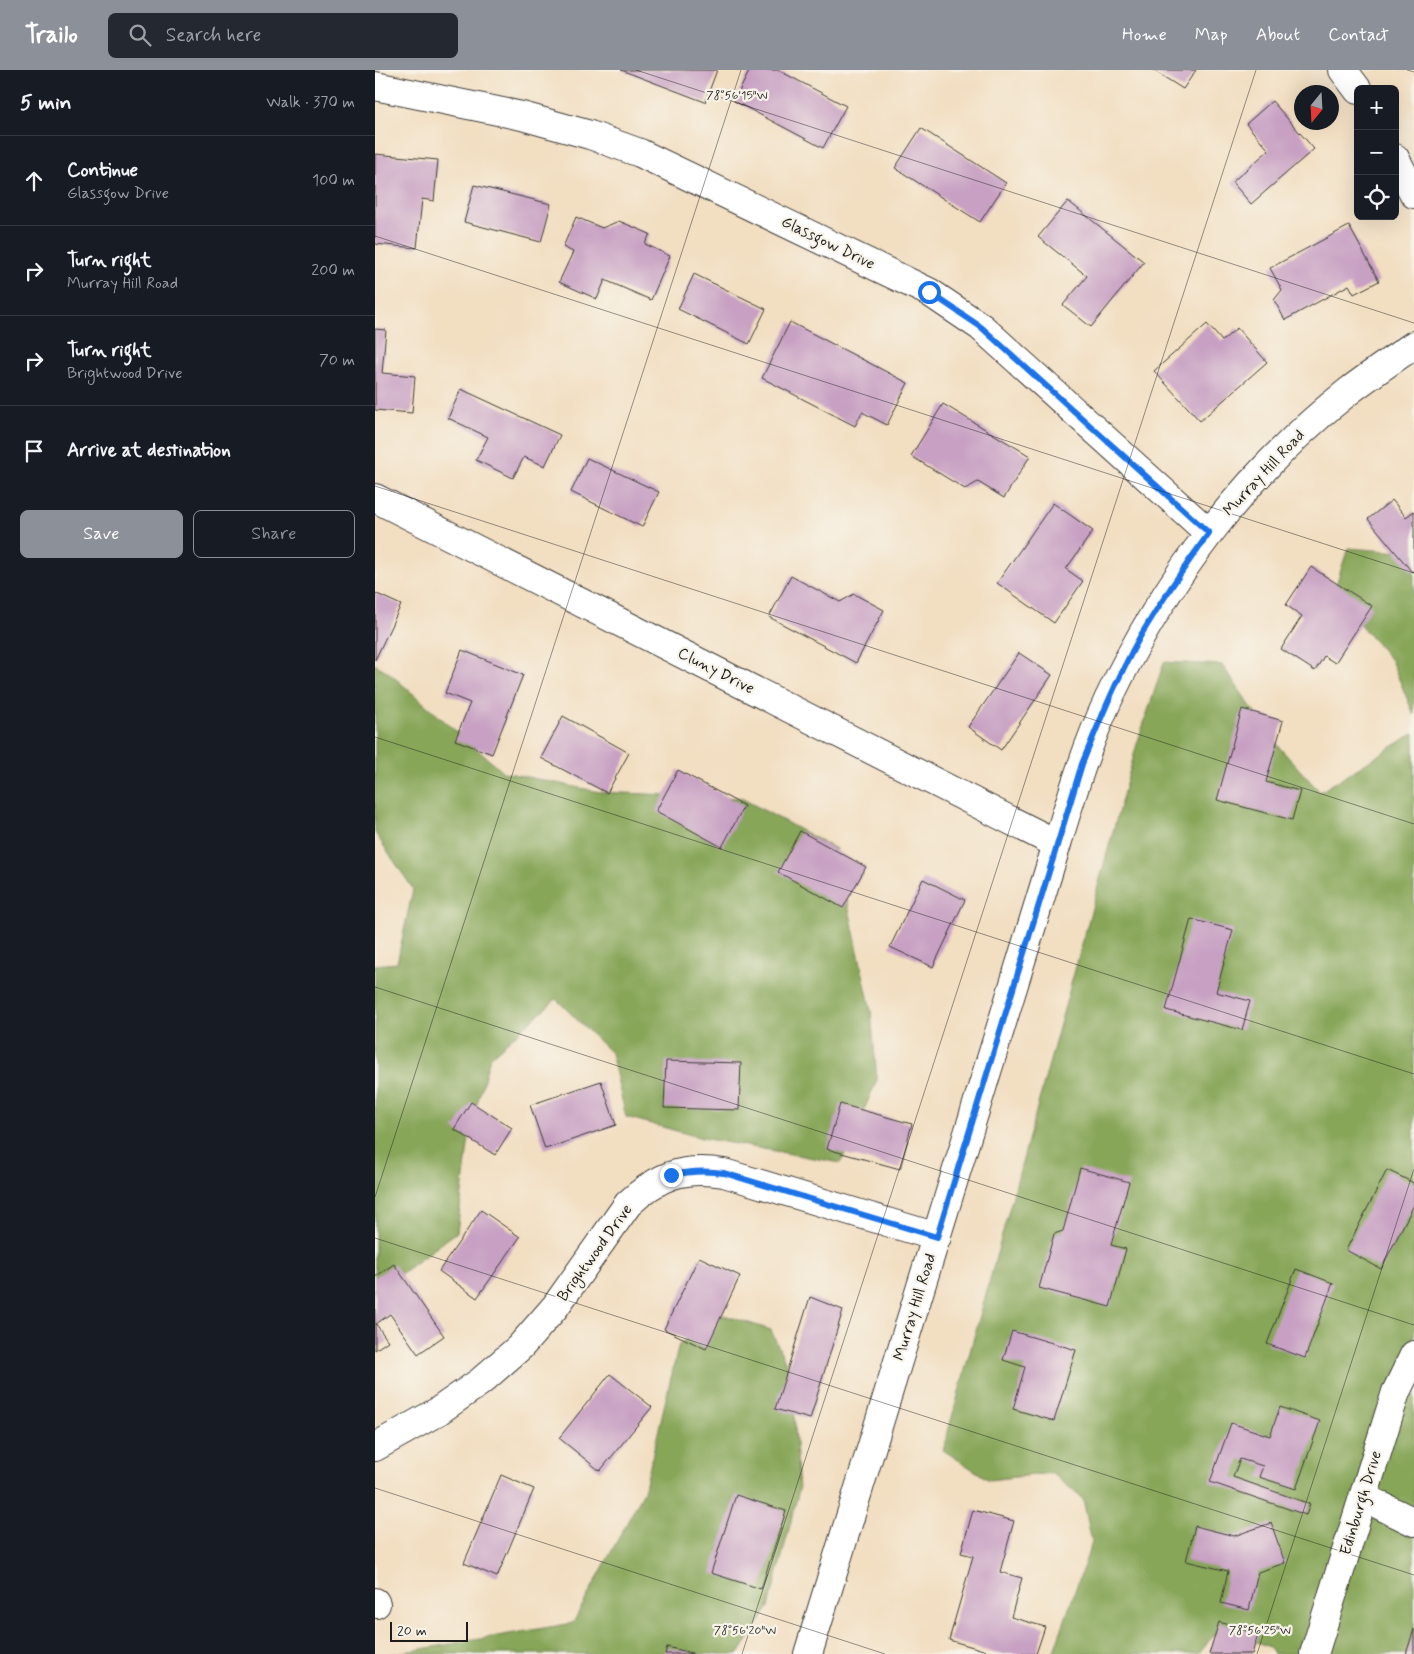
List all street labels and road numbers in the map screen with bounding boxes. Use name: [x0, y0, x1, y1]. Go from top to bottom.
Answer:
street label: Glassgow Drive: [777, 211, 878, 276]
street label: Murray Hill Road: [1218, 425, 1310, 521]
street label: Cluny Drive: [674, 643, 758, 699]
street label: Brightwood Drive: [553, 1200, 638, 1306]
street label: Murray Hill Road: [889, 1251, 941, 1363]
street label: Edinburgh Drive: [1335, 1448, 1388, 1558]

